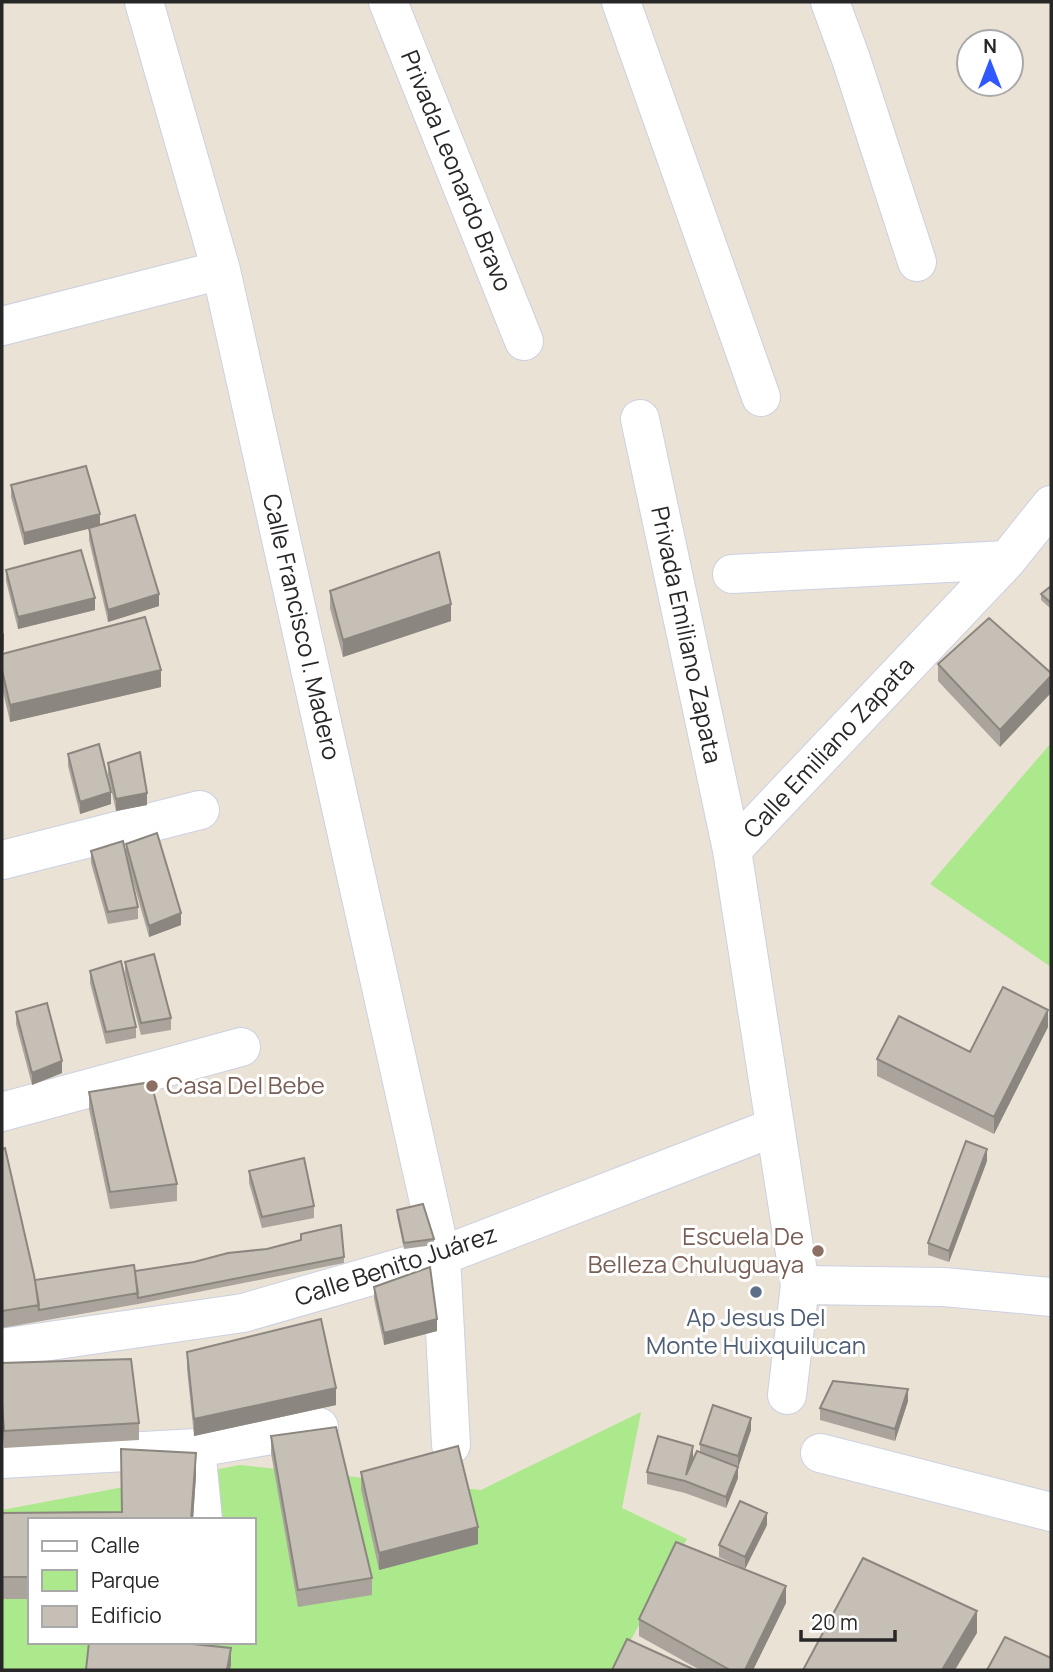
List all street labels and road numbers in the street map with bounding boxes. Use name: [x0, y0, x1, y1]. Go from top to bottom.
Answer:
street label: Privada Leonardo Bravo: [394, 45, 521, 296]
street label: Calle Francisco I. Madero: [256, 490, 349, 763]
street label: Privada Emiliano Zapata: [644, 503, 731, 766]
street label: Calle Emiliano Zapata: [735, 649, 921, 845]
street label: Calle Benito Juárez: [290, 1216, 501, 1313]

